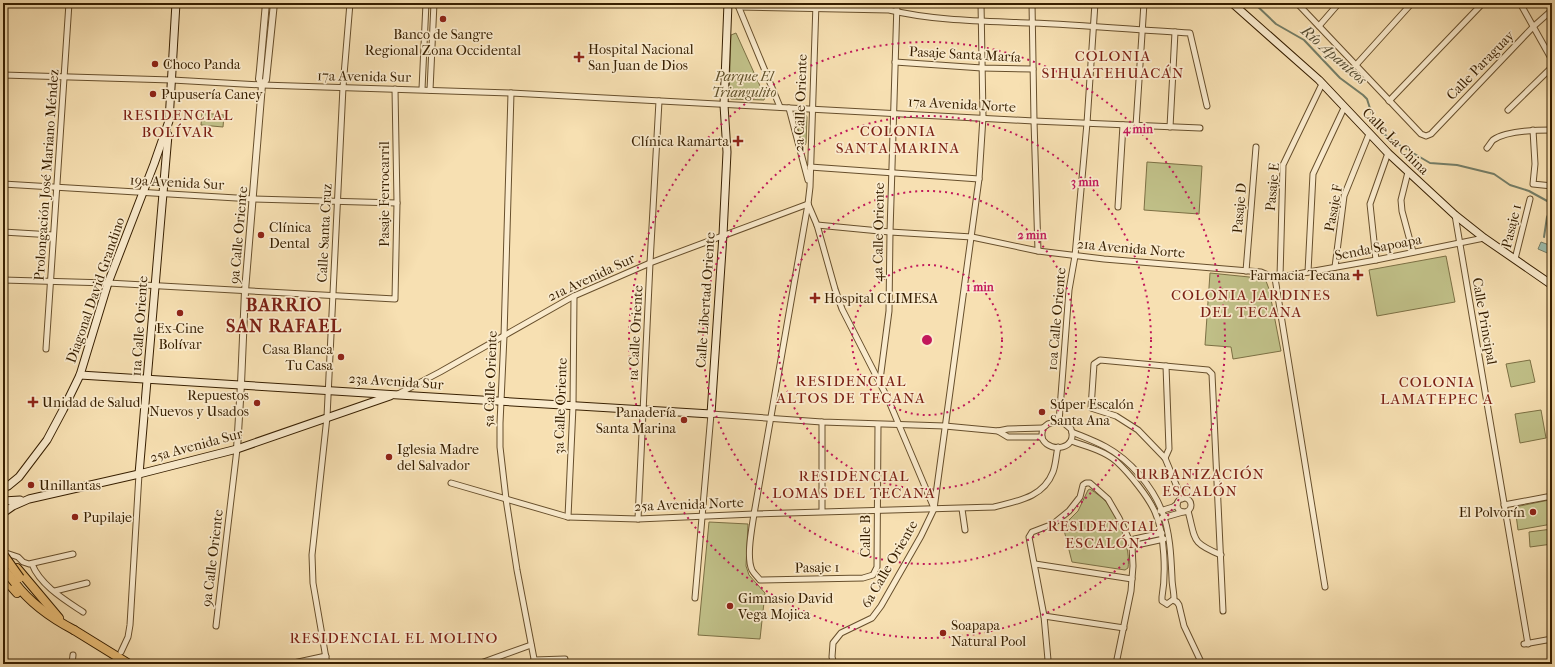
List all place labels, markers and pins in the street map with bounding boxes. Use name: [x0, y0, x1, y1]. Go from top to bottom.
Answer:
marker: Banco de Sangre Regional Zona Occidental: [438, 14, 448, 24]
place label: Banco de Sangre Regional Zona Occidental: [365, 26, 521, 59]
place label: Hospital Nacional San Juan de Dios: [588, 41, 694, 74]
marker: Hospital Nacional San Juan de Dios: [573, 51, 585, 63]
place label: Choco Panda: [163, 56, 241, 73]
marker: Choco Panda: [150, 59, 160, 69]
place label: Pupusería Caney: [161, 86, 263, 103]
marker: Pupusería Caney: [148, 89, 158, 99]
place label: Clínica Ramarta: [631, 133, 730, 150]
marker: Clínica Ramarta: [732, 135, 744, 147]
place label: Clínica Dental: [269, 219, 312, 252]
marker: Clínica Dental: [256, 230, 266, 240]
place label: Farmacia Tecana: [1250, 267, 1351, 284]
marker: Farmacia Tecana: [1353, 270, 1363, 280]
place label: Hospital CLIMESA: [824, 290, 939, 307]
marker: Hospital CLIMESA: [809, 292, 821, 304]
marker: Ex-Cine Bolívar: [175, 308, 185, 318]
place label: Ex-Cine Bolívar: [156, 320, 204, 353]
centre of rings: [920, 333, 934, 347]
place label: Casa Blanca Tu Casa: [262, 341, 334, 374]
marker: Casa Blanca Tu Casa: [336, 352, 346, 362]
place label: Repuestos Nuevos y Usados: [149, 387, 249, 420]
place label: Unidad de Salud: [42, 394, 141, 411]
marker: Unidad de Salud: [27, 396, 39, 408]
place label: Súper Escalón Santa Ana: [1050, 396, 1134, 429]
marker: Repuestos Nuevos y Usados: [252, 398, 262, 408]
place label: Panadería Santa Marina: [596, 404, 677, 437]
marker: Súper Escalón Santa Ana: [1037, 407, 1047, 417]
marker: Panadería Santa Marina: [679, 415, 689, 425]
place label: Iglesia Madre del Salvador: [397, 441, 479, 474]
marker: Iglesia Madre del Salvador: [384, 452, 394, 462]
place label: Unillantas: [39, 477, 101, 494]
marker: Unillantas: [26, 480, 36, 490]
place label: El Polvorín: [1459, 504, 1525, 521]
marker: El Polvorín: [1528, 507, 1538, 517]
place label: Pupilaje: [83, 509, 132, 526]
marker: Pupilaje: [70, 512, 80, 522]
place label: Gimnasio David Vega Mojica: [737, 590, 834, 623]
marker: Gimnasio David Vega Mojica: [725, 601, 735, 611]
place label: Soapapa Natural Pool: [951, 617, 1026, 650]
marker: Soapapa Natural Pool: [938, 628, 948, 638]

